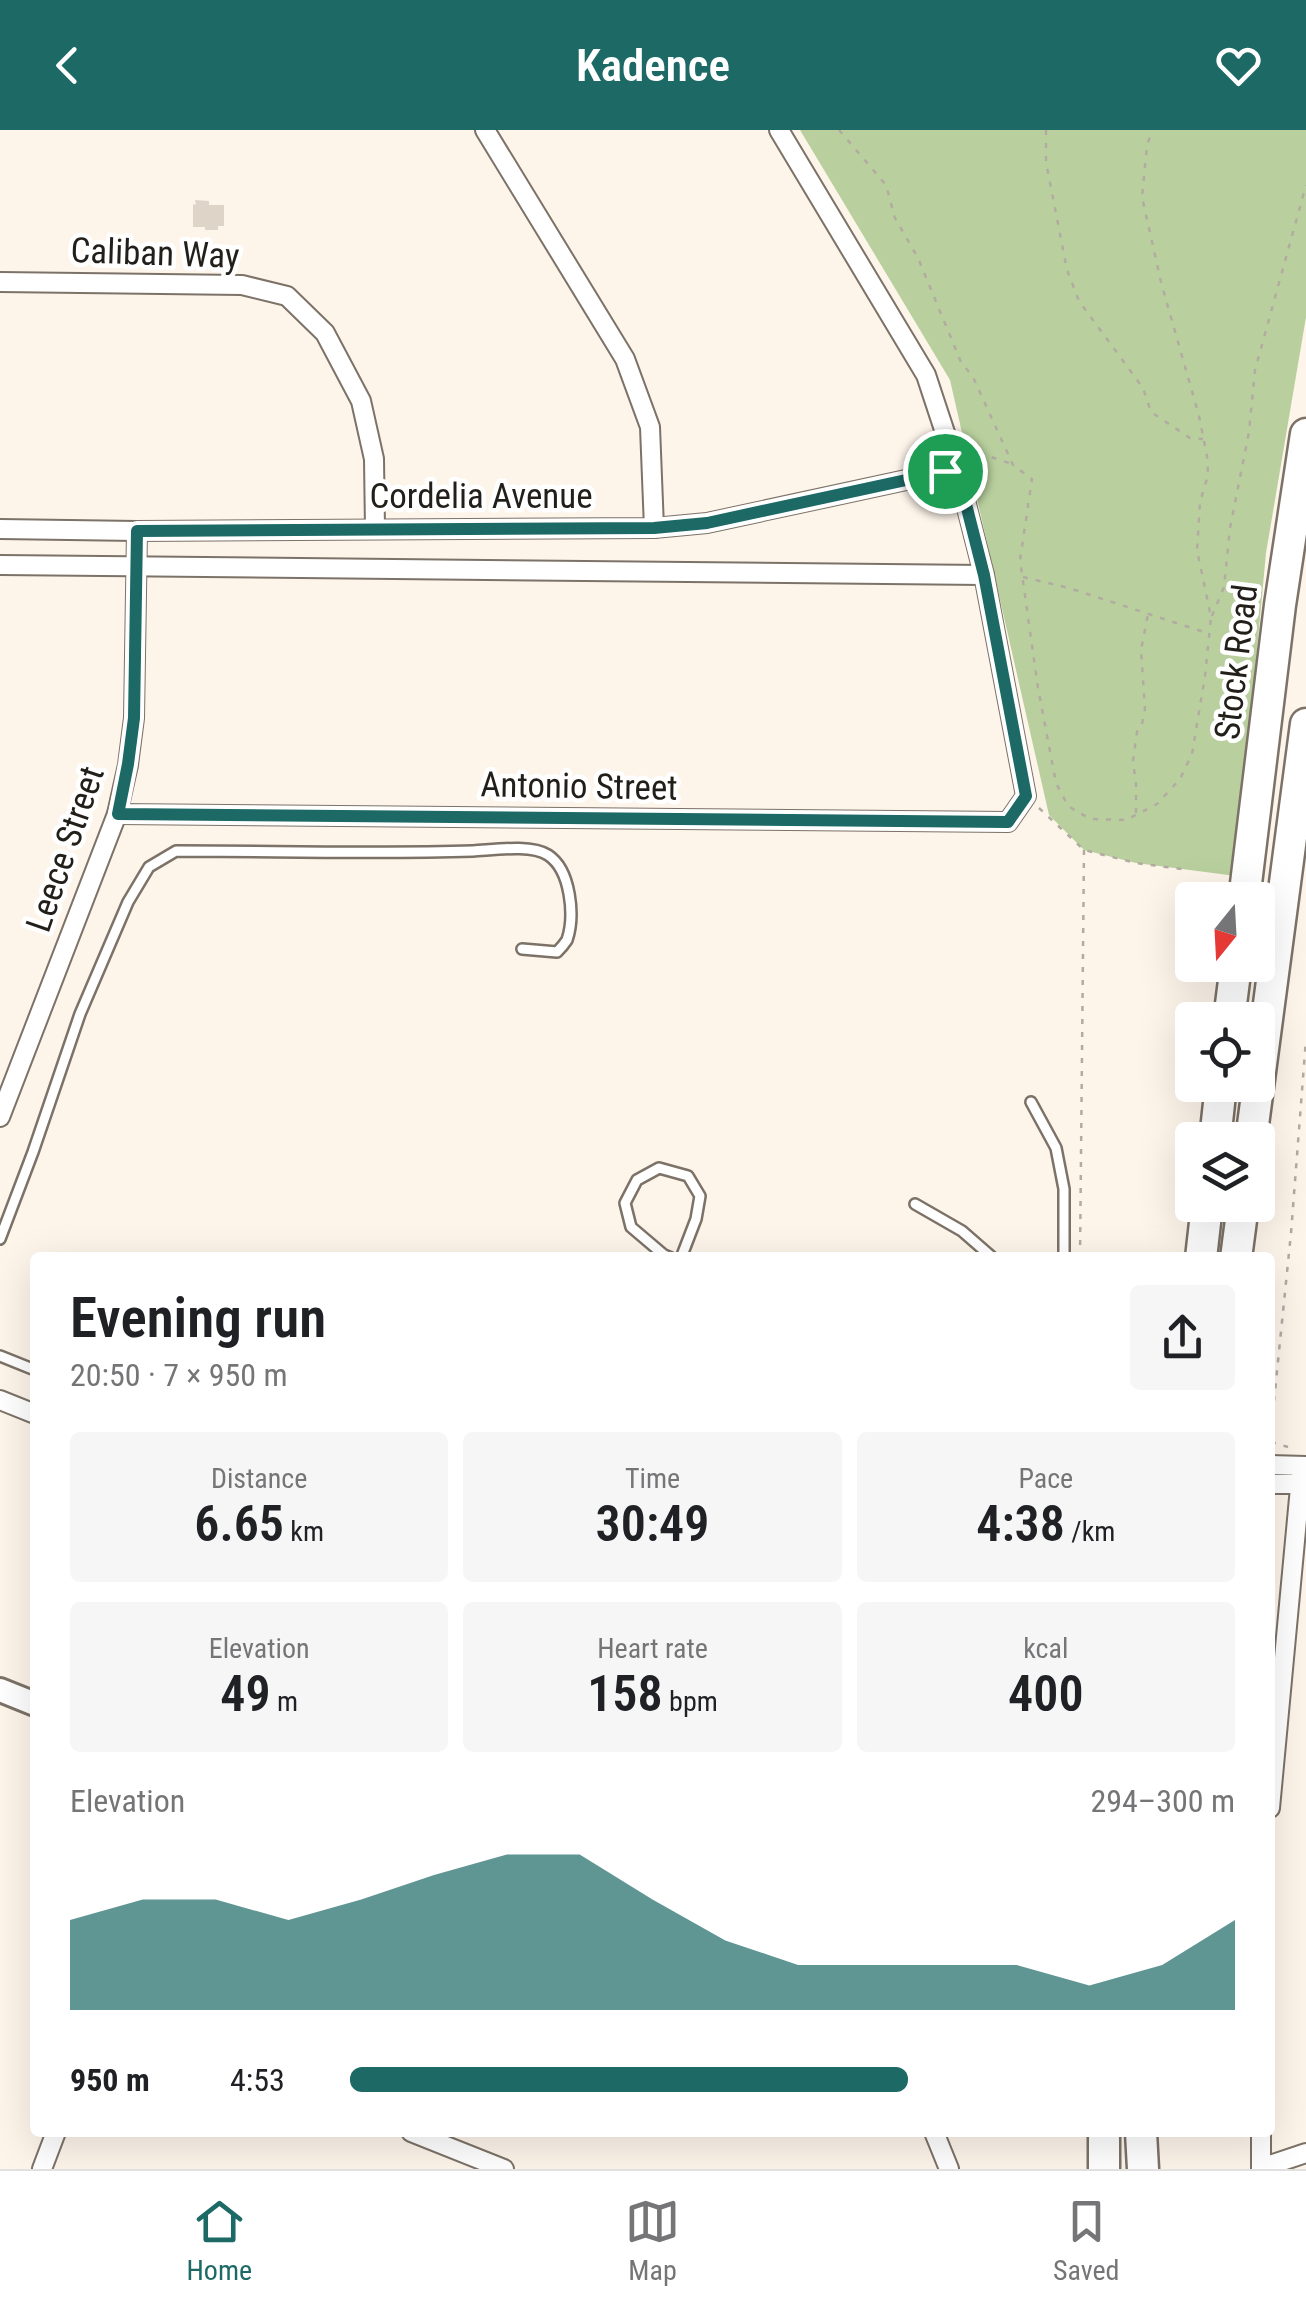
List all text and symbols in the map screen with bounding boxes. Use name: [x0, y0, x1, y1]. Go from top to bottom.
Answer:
icon: back: [40, 38, 95, 93]
icon: heart: [1211, 38, 1266, 93]
text: Kadence: [576, 39, 730, 92]
street label: Caliban Way: [70, 230, 240, 277]
pin: [903, 429, 988, 514]
icon: arrive: [918, 444, 973, 499]
street label: Cordelia Avenue: [369, 476, 593, 517]
street label: Stock Road: [1207, 582, 1266, 742]
street label: Leece Street: [18, 761, 113, 937]
street label: Antonio Street: [480, 764, 678, 809]
north arrow: [1175, 882, 1275, 982]
map controls: [1175, 882, 1275, 1222]
button: locate: [1175, 1002, 1275, 1102]
button: layers: [1175, 1122, 1275, 1222]
button: share: [1130, 1285, 1235, 1390]
text: Evening run: [70, 1286, 326, 1350]
text: 20:50 · 7 × 950 m: [70, 1356, 288, 1394]
text: Distance: [211, 1462, 307, 1495]
text: Time: [625, 1462, 680, 1495]
text: Pace: [1018, 1462, 1073, 1495]
text: 6.65: [194, 1495, 284, 1553]
text: 30:49: [596, 1495, 709, 1553]
text: 4:38: [976, 1495, 1065, 1553]
text: km: [284, 1515, 324, 1548]
text: /km: [1065, 1515, 1115, 1548]
text: Elevation: [209, 1632, 310, 1665]
text: Heart rate: [597, 1632, 708, 1665]
text: kcal: [1023, 1632, 1068, 1665]
text: 49: [220, 1665, 271, 1723]
text: 158: [587, 1665, 663, 1723]
text: 400: [1008, 1665, 1084, 1723]
text: m: [271, 1685, 298, 1718]
text: bpm: [663, 1685, 718, 1718]
text: Elevation: [70, 1782, 185, 1820]
text: 294–300 m: [1090, 1782, 1235, 1820]
text: 950 m: [70, 2061, 150, 2099]
text: 4:53: [230, 2061, 285, 2099]
tab: Home: [186, 2194, 252, 2287]
tab: Map: [625, 2194, 680, 2287]
tab: Saved: [1053, 2194, 1120, 2287]

